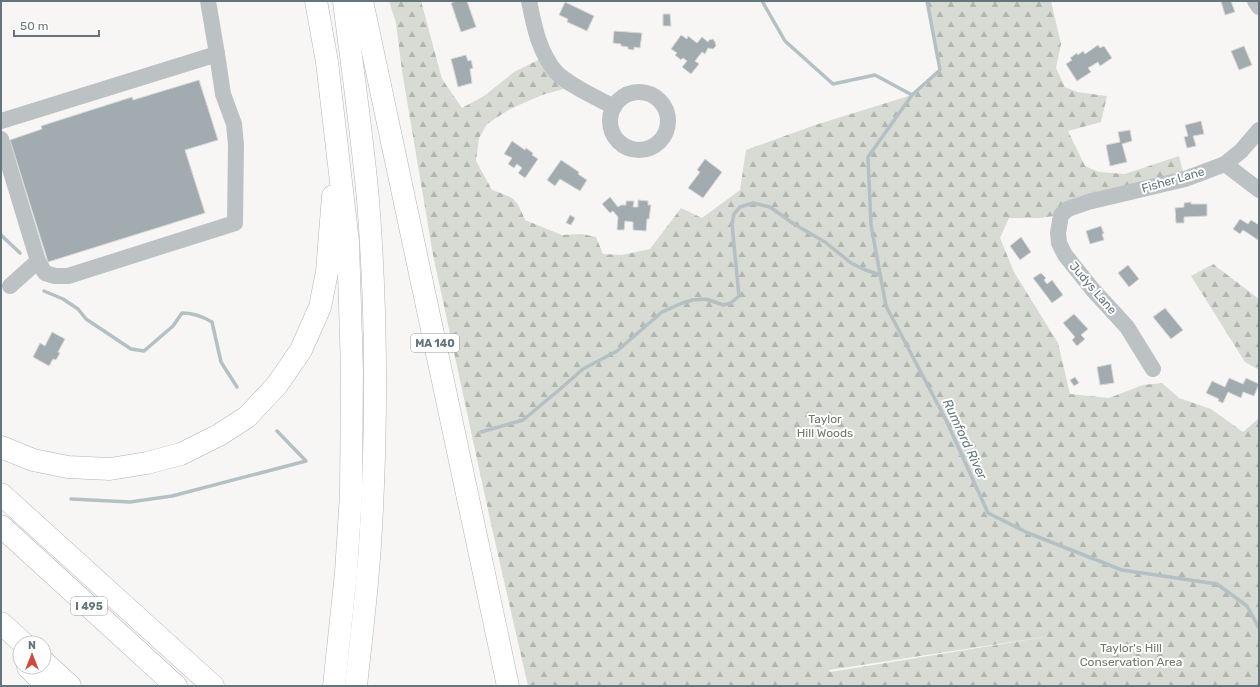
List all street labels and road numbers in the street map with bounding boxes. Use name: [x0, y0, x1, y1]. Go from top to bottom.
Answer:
street label: Fisher Lane: [1140, 164, 1206, 196]
street label: Judys Lane: [1066, 259, 1120, 317]
road number: MA 140: [411, 334, 459, 352]
road number: I 495: [71, 597, 107, 615]

